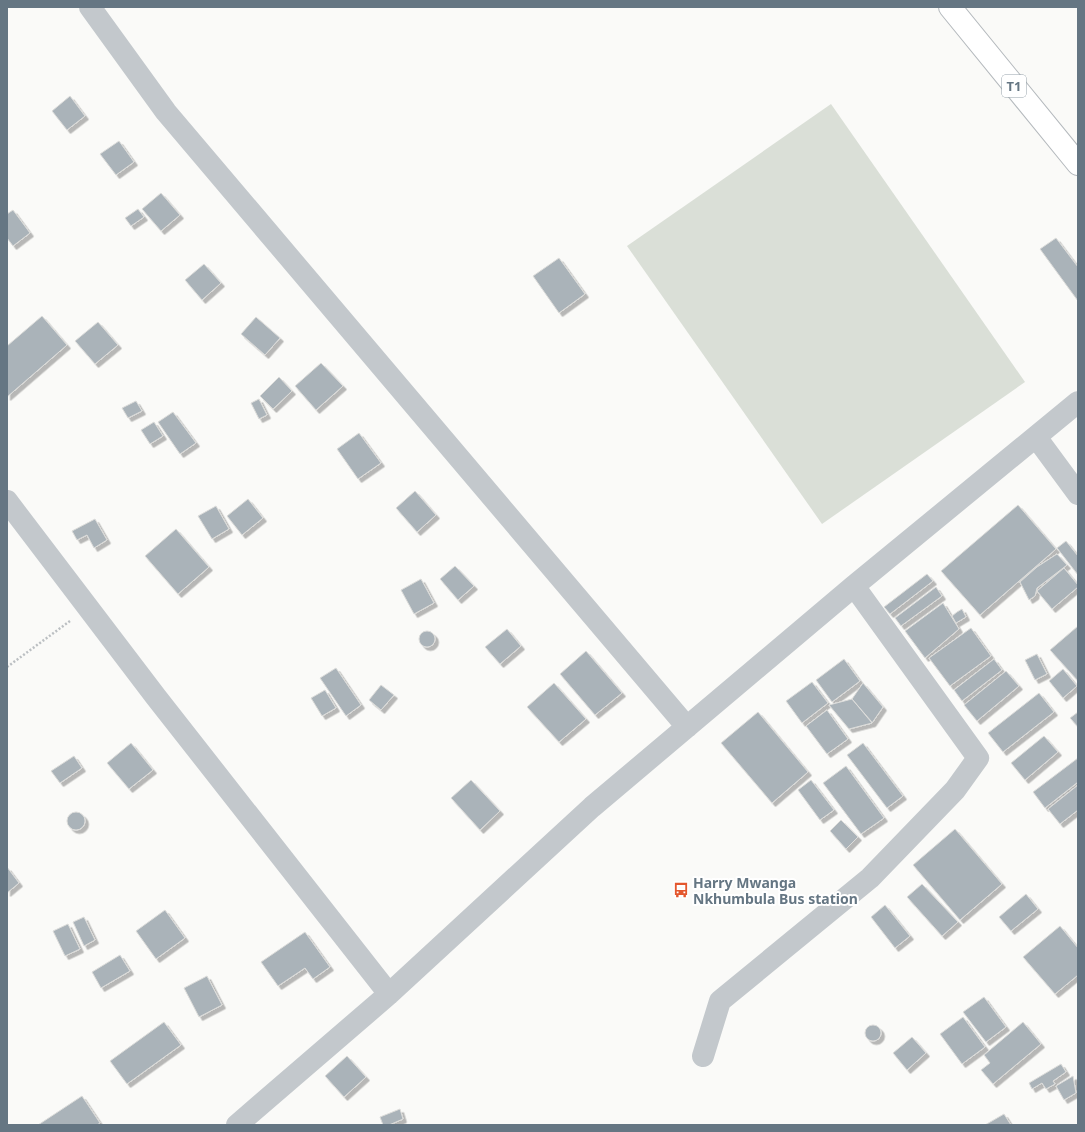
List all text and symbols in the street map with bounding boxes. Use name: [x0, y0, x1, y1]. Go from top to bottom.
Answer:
road number: T1: [1002, 75, 1026, 97]
place label: Harry Mwanga Nkhumbula Bus station: [693, 873, 858, 908]
bus stop icon: Harry Mwanga Nkhumbula Bus station: [672, 881, 690, 899]

